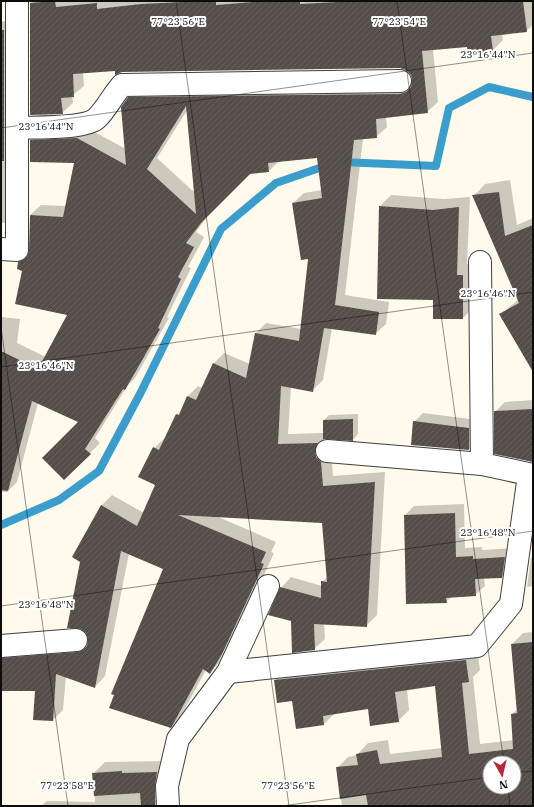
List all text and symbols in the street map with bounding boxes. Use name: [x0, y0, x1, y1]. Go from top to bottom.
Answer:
text: 77°23'56"E: [151, 15, 205, 28]
text: 77°23'54"E: [372, 15, 426, 28]
text: 23°16'44"N: [461, 48, 516, 61]
text: 23°16'44"N: [19, 120, 74, 133]
text: 23°16'46"N: [461, 287, 516, 300]
text: 23°16'46"N: [19, 359, 74, 372]
text: 23°16'48"N: [461, 526, 516, 539]
text: 23°16'48"N: [19, 598, 74, 611]
north arrow: [482, 755, 522, 795]
text: N: [498, 777, 509, 792]
text: 77°23'58"E: [40, 779, 94, 792]
text: 77°23'56"E: [261, 779, 315, 792]

